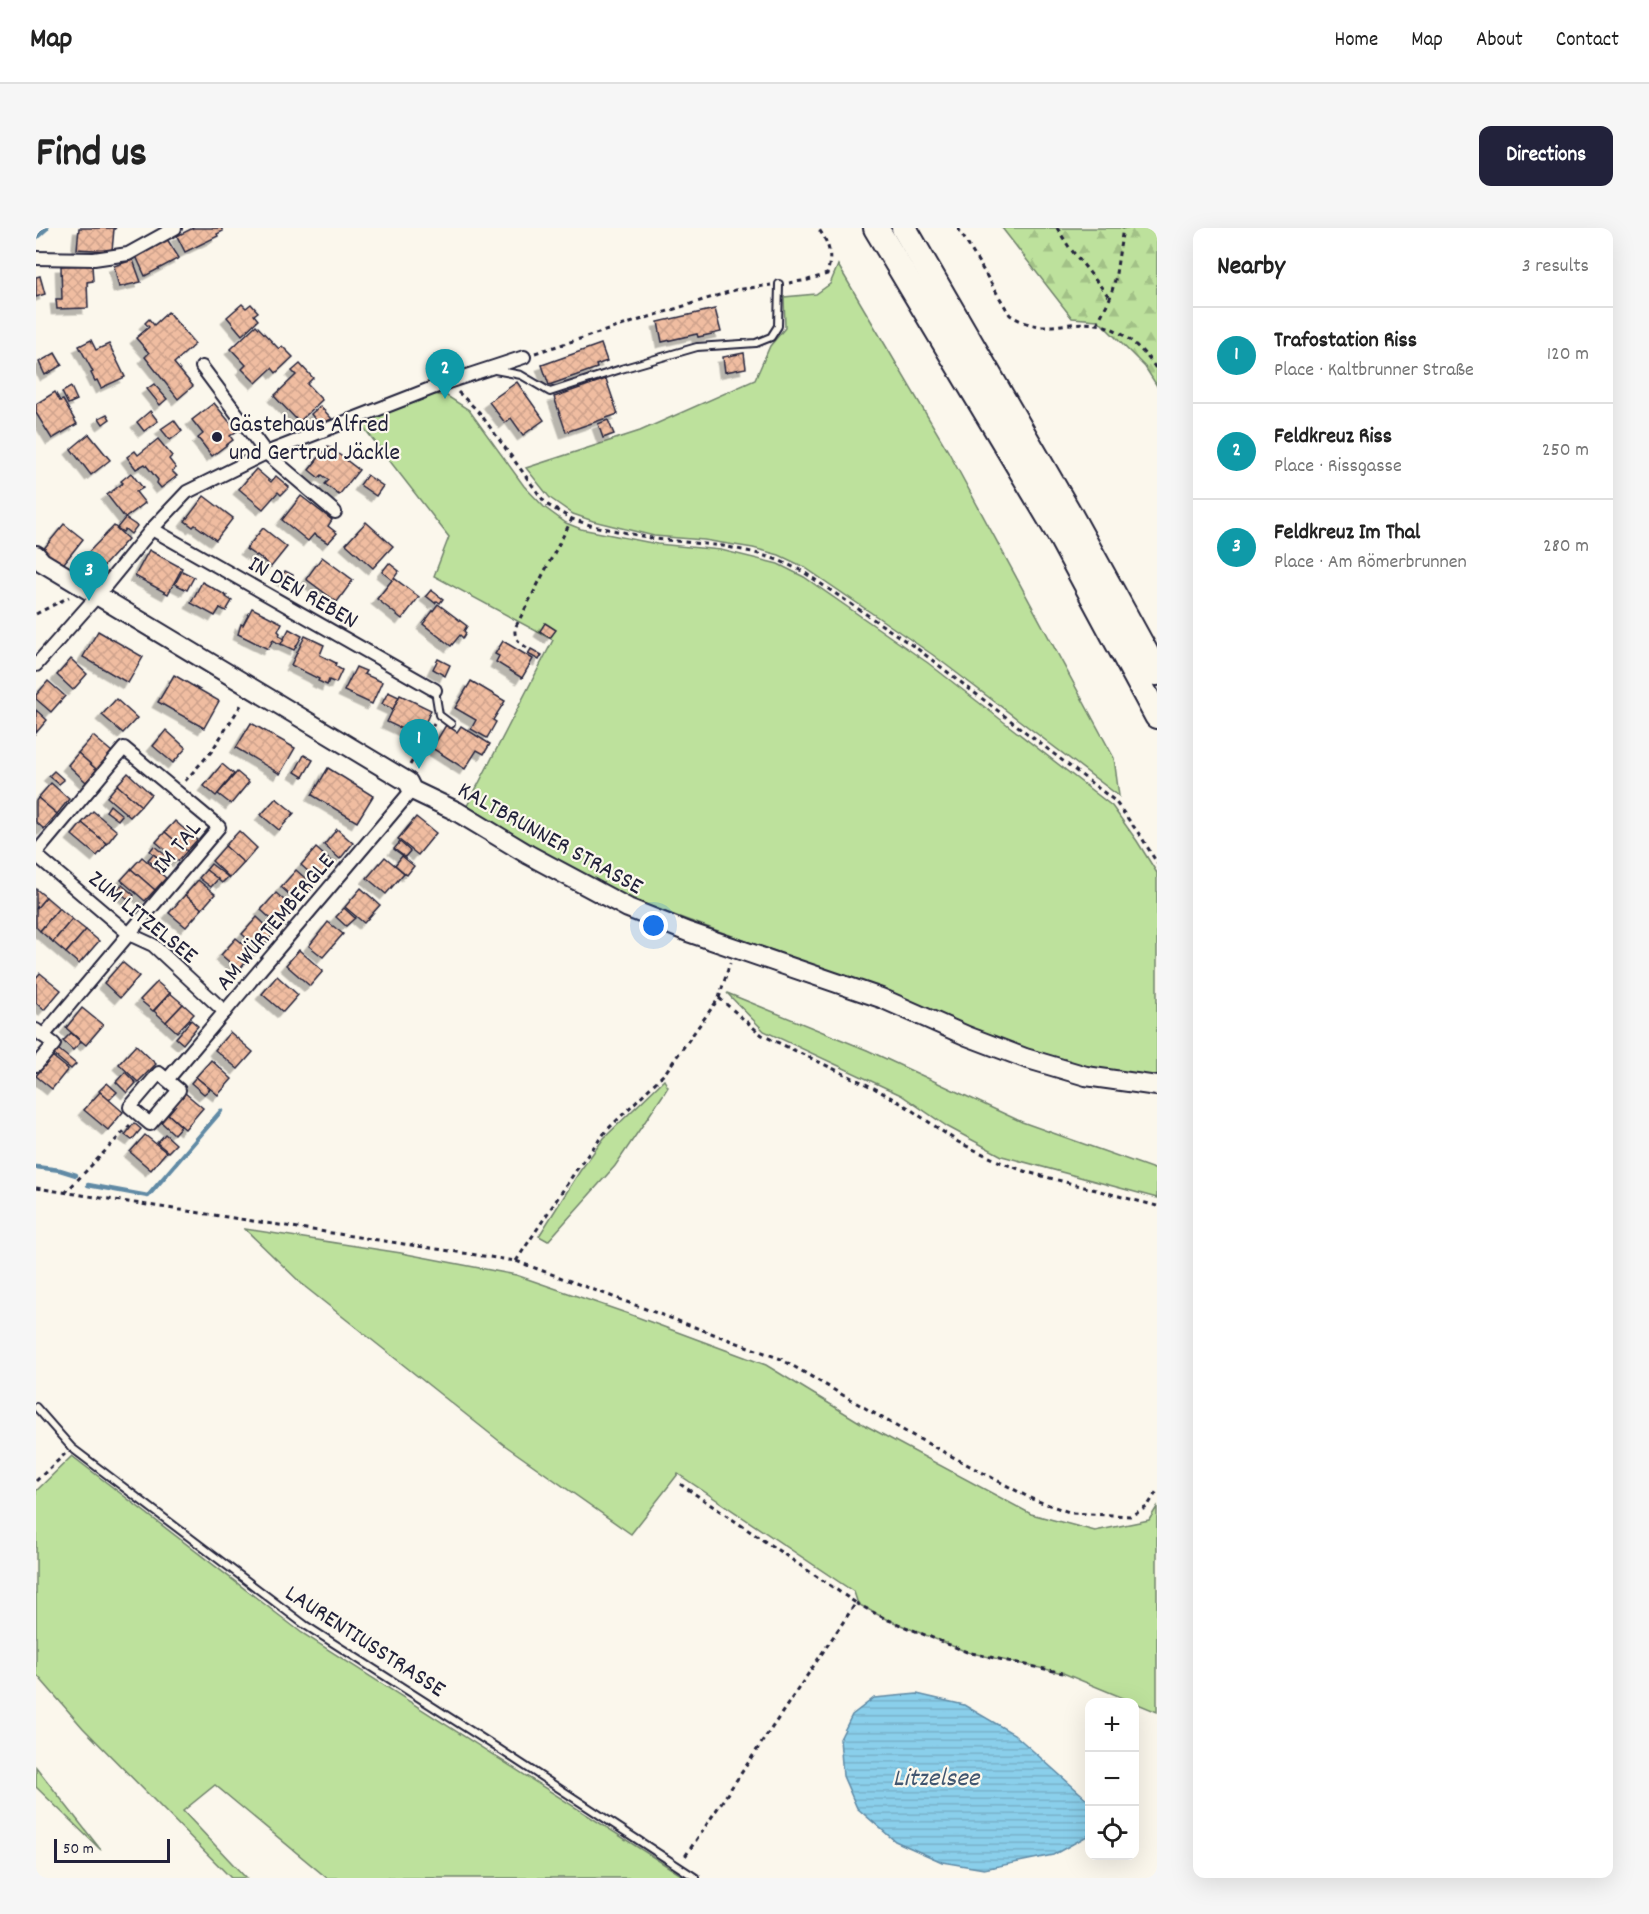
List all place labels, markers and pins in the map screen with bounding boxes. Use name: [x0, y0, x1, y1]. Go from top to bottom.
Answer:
pin: 2: [426, 350, 464, 399]
place label: Gästehaus Alfred und Gertrud Jäckle: [229, 409, 400, 471]
marker: Gästehaus Alfred und Gertrud Jäckle: [210, 430, 224, 444]
pin: 3: [70, 552, 108, 601]
pin: 1: [400, 720, 439, 769]

